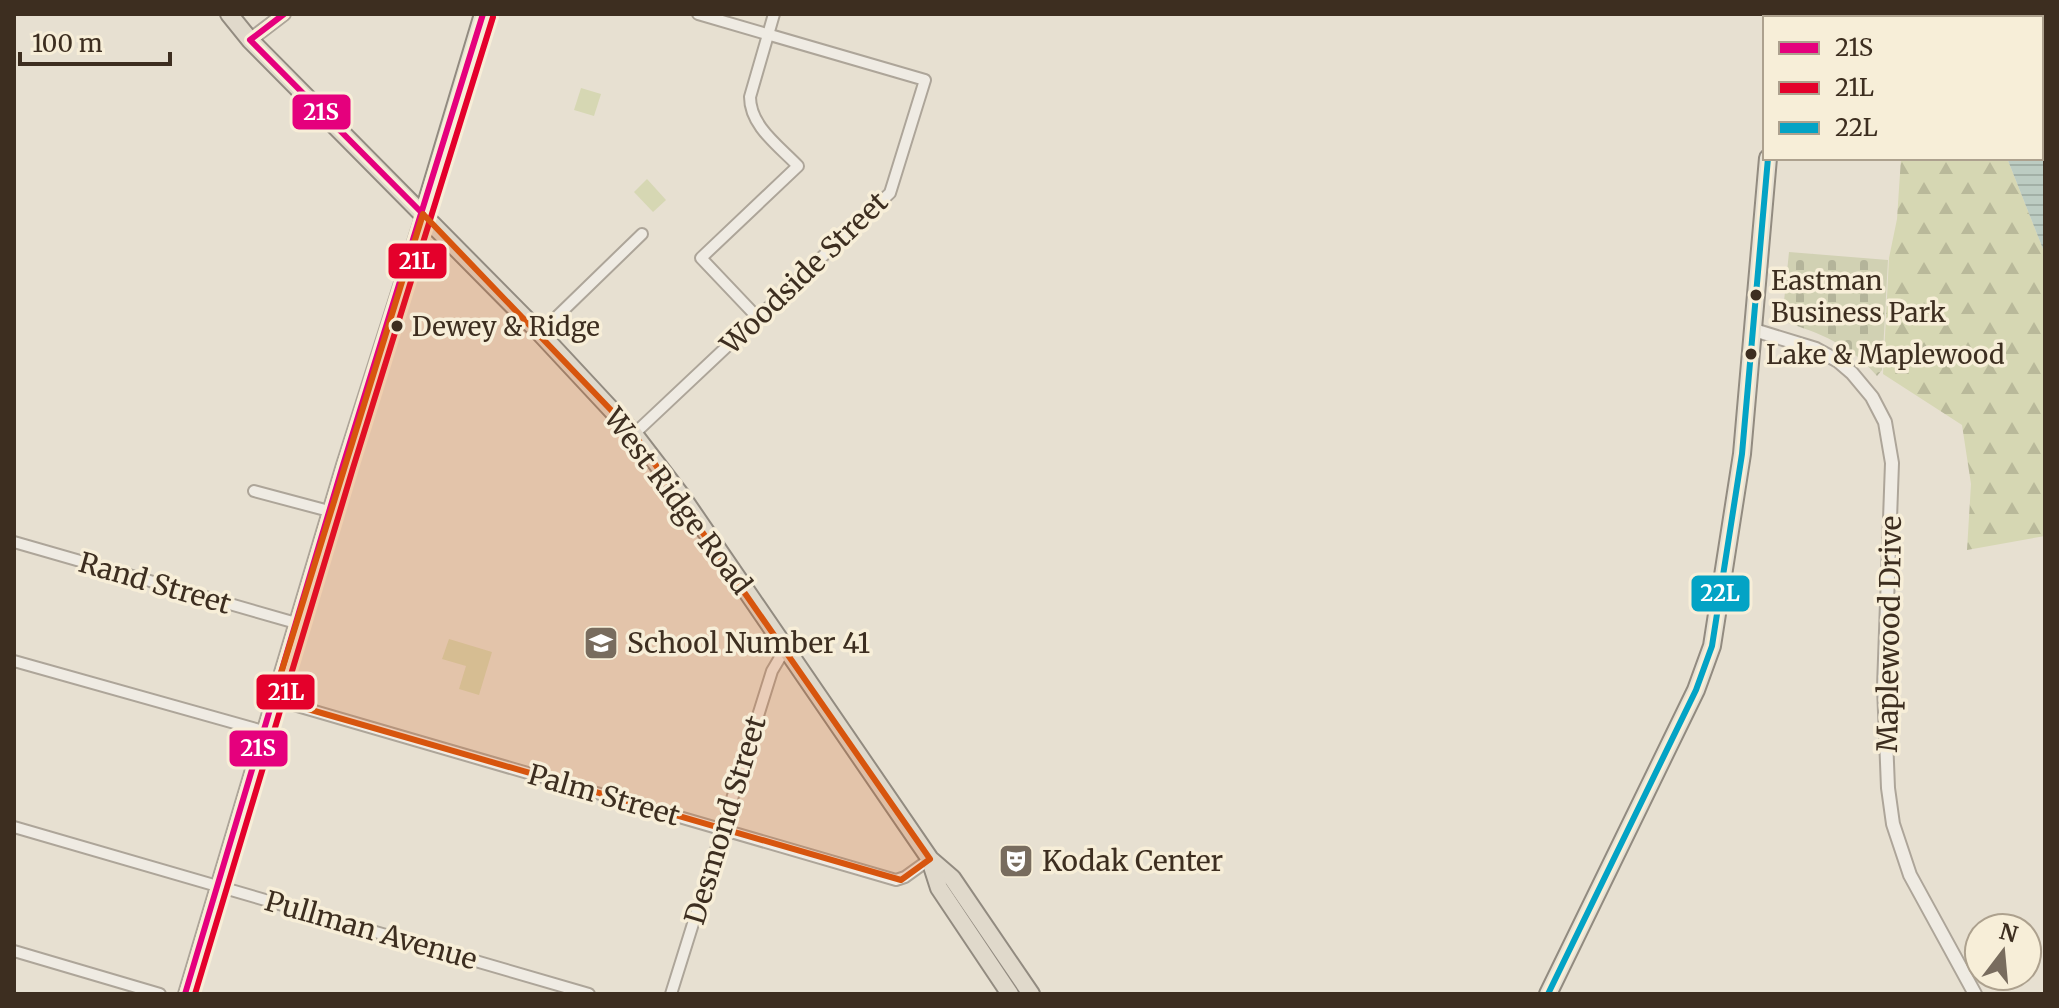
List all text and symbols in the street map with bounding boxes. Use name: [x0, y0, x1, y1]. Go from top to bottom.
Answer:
scale bar: [20, 16, 170, 66]
legend: [1763, 16, 2043, 160]
text: 100 m: [32, 28, 103, 59]
text: 21S: [1835, 32, 1873, 63]
text: 21L: [1835, 72, 1874, 103]
line badge: 21S: [291, 93, 352, 131]
text: 21S: [303, 98, 339, 126]
text: 22L: [1835, 112, 1878, 143]
street label: Woodside Street: [712, 184, 895, 363]
line badge: 21L: [387, 242, 448, 280]
text: 21L: [399, 247, 435, 275]
place label: Eastman Business Park: [1771, 264, 1946, 329]
marker: Eastman Business Park: [1748, 287, 1764, 303]
place label: Dewey & Ridge: [412, 310, 600, 343]
marker: Dewey & Ridge: [389, 318, 405, 334]
place label: Lake & Maplewood: [1766, 338, 2005, 371]
marker: Lake & Maplewood: [1743, 346, 1759, 362]
street label: West Ridge Road: [596, 400, 760, 601]
street label: Maplewood Drive: [1869, 515, 1909, 753]
street label: Rand Street: [75, 544, 235, 622]
line badge: 22L: [1690, 574, 1751, 613]
text: 22L: [1700, 579, 1740, 607]
school or university icon: School Number 41: [582, 624, 620, 662]
place label: School Number 41: [627, 625, 870, 661]
line badge: 21L: [255, 673, 316, 711]
text: 21L: [268, 678, 304, 706]
street label: Desmond Street: [676, 711, 774, 929]
line badge: 21S: [228, 729, 289, 768]
text: 21S: [240, 734, 276, 762]
street label: Palm Street: [524, 756, 684, 834]
theatre icon: Kodak Center: [997, 842, 1035, 880]
place label: Kodak Center: [1042, 843, 1223, 879]
street label: Pullman Avenue: [261, 882, 481, 978]
north arrow: [1963, 912, 2043, 992]
text: N: [1996, 917, 2021, 949]

